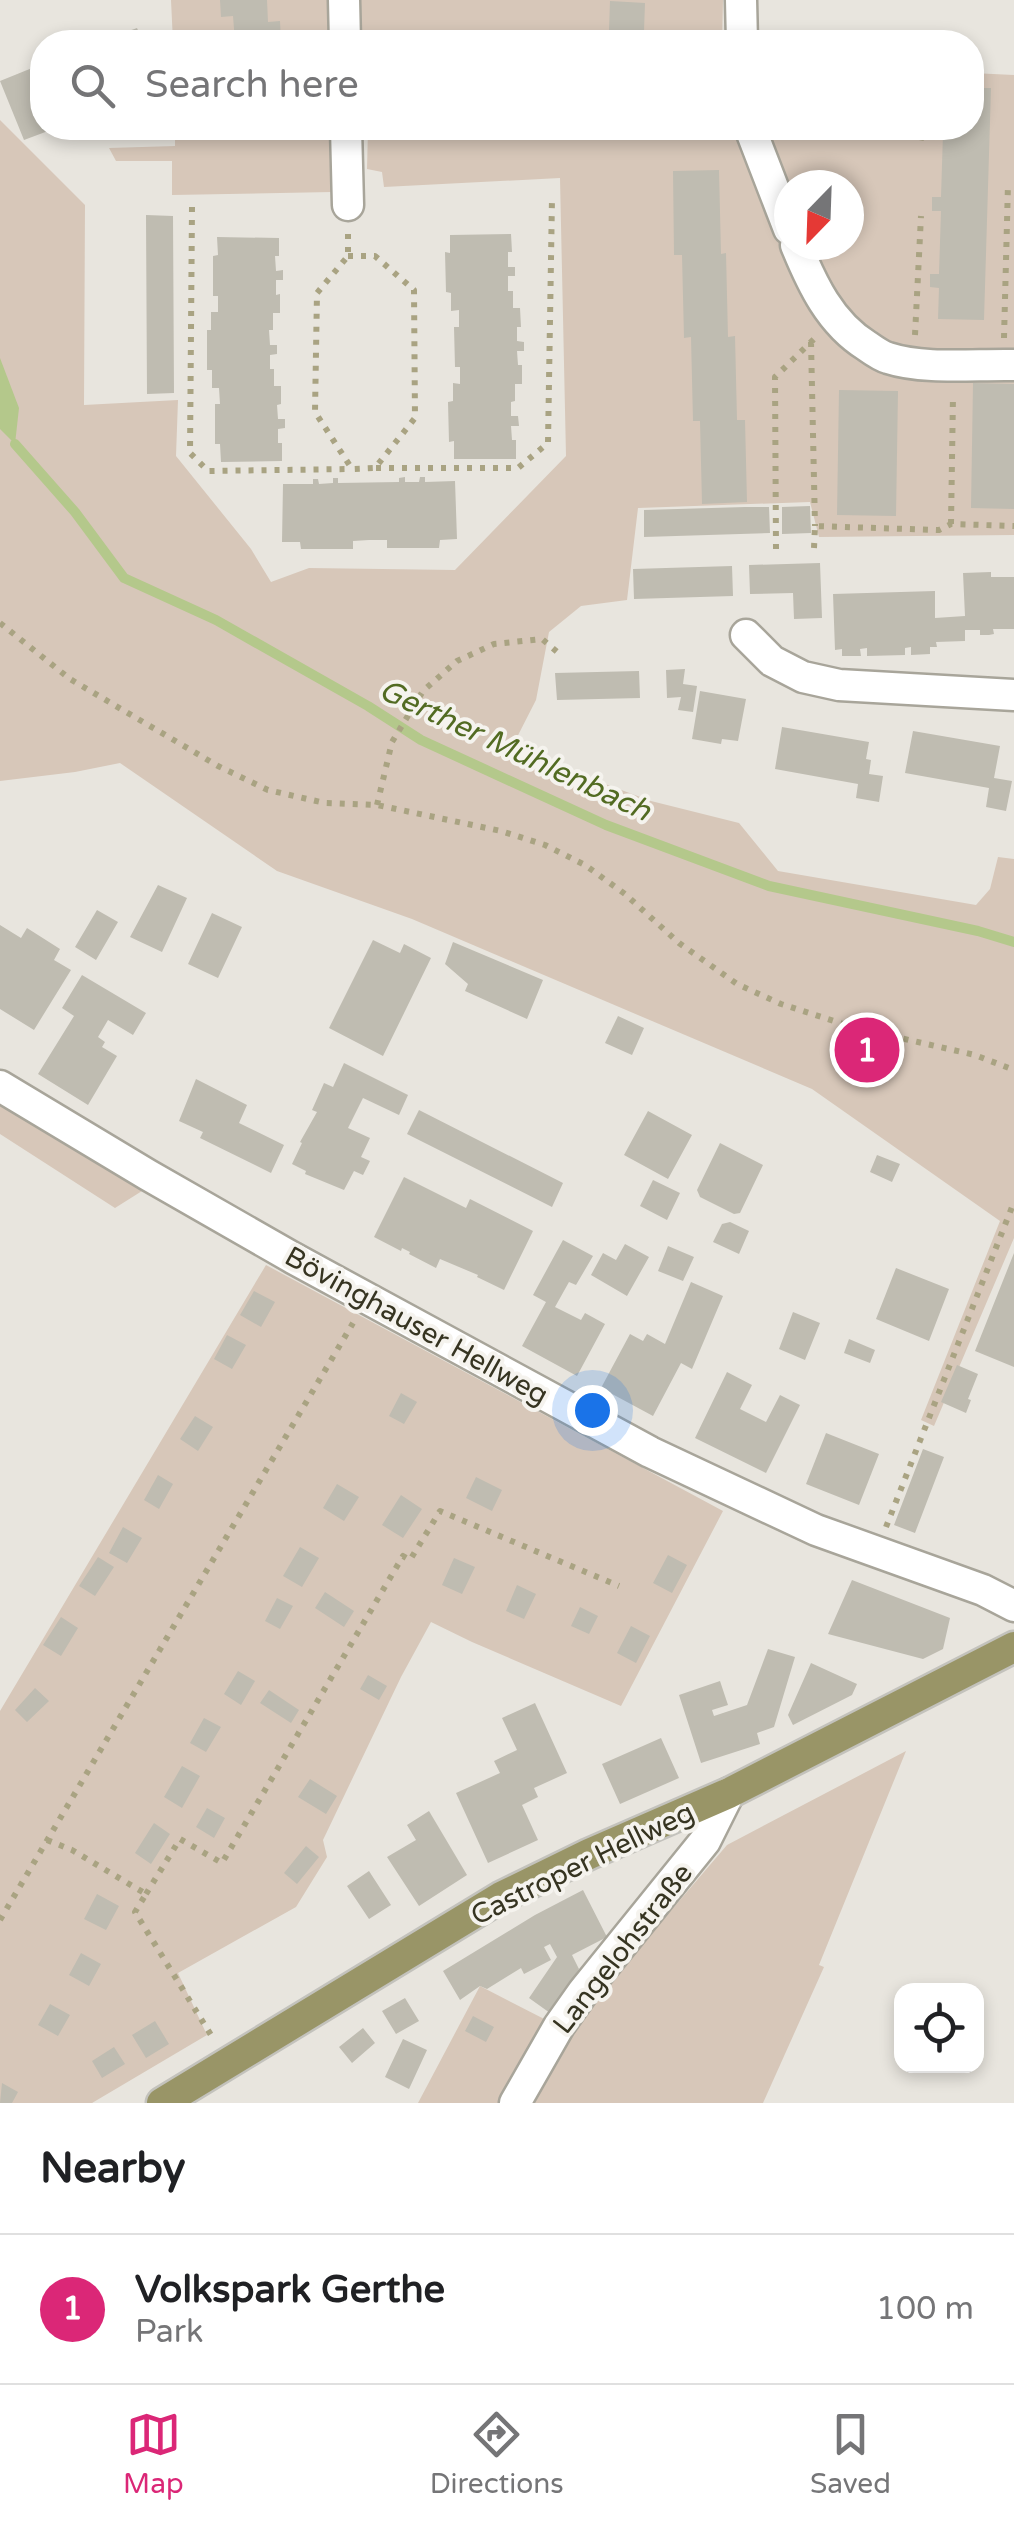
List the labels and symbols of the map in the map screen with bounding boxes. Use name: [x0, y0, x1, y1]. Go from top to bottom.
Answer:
north arrow: [774, 170, 864, 260]
water label: Gerther Mühlenbach: [373, 671, 657, 830]
pin: 1: [834, 1012, 900, 1088]
street label: Bövinghauser Hellweg: [279, 1239, 554, 1412]
your location: [567, 1385, 618, 1436]
street label: Castroper Hellweg: [465, 1795, 700, 1933]
street label: Langelohstraße: [546, 1857, 700, 2041]

